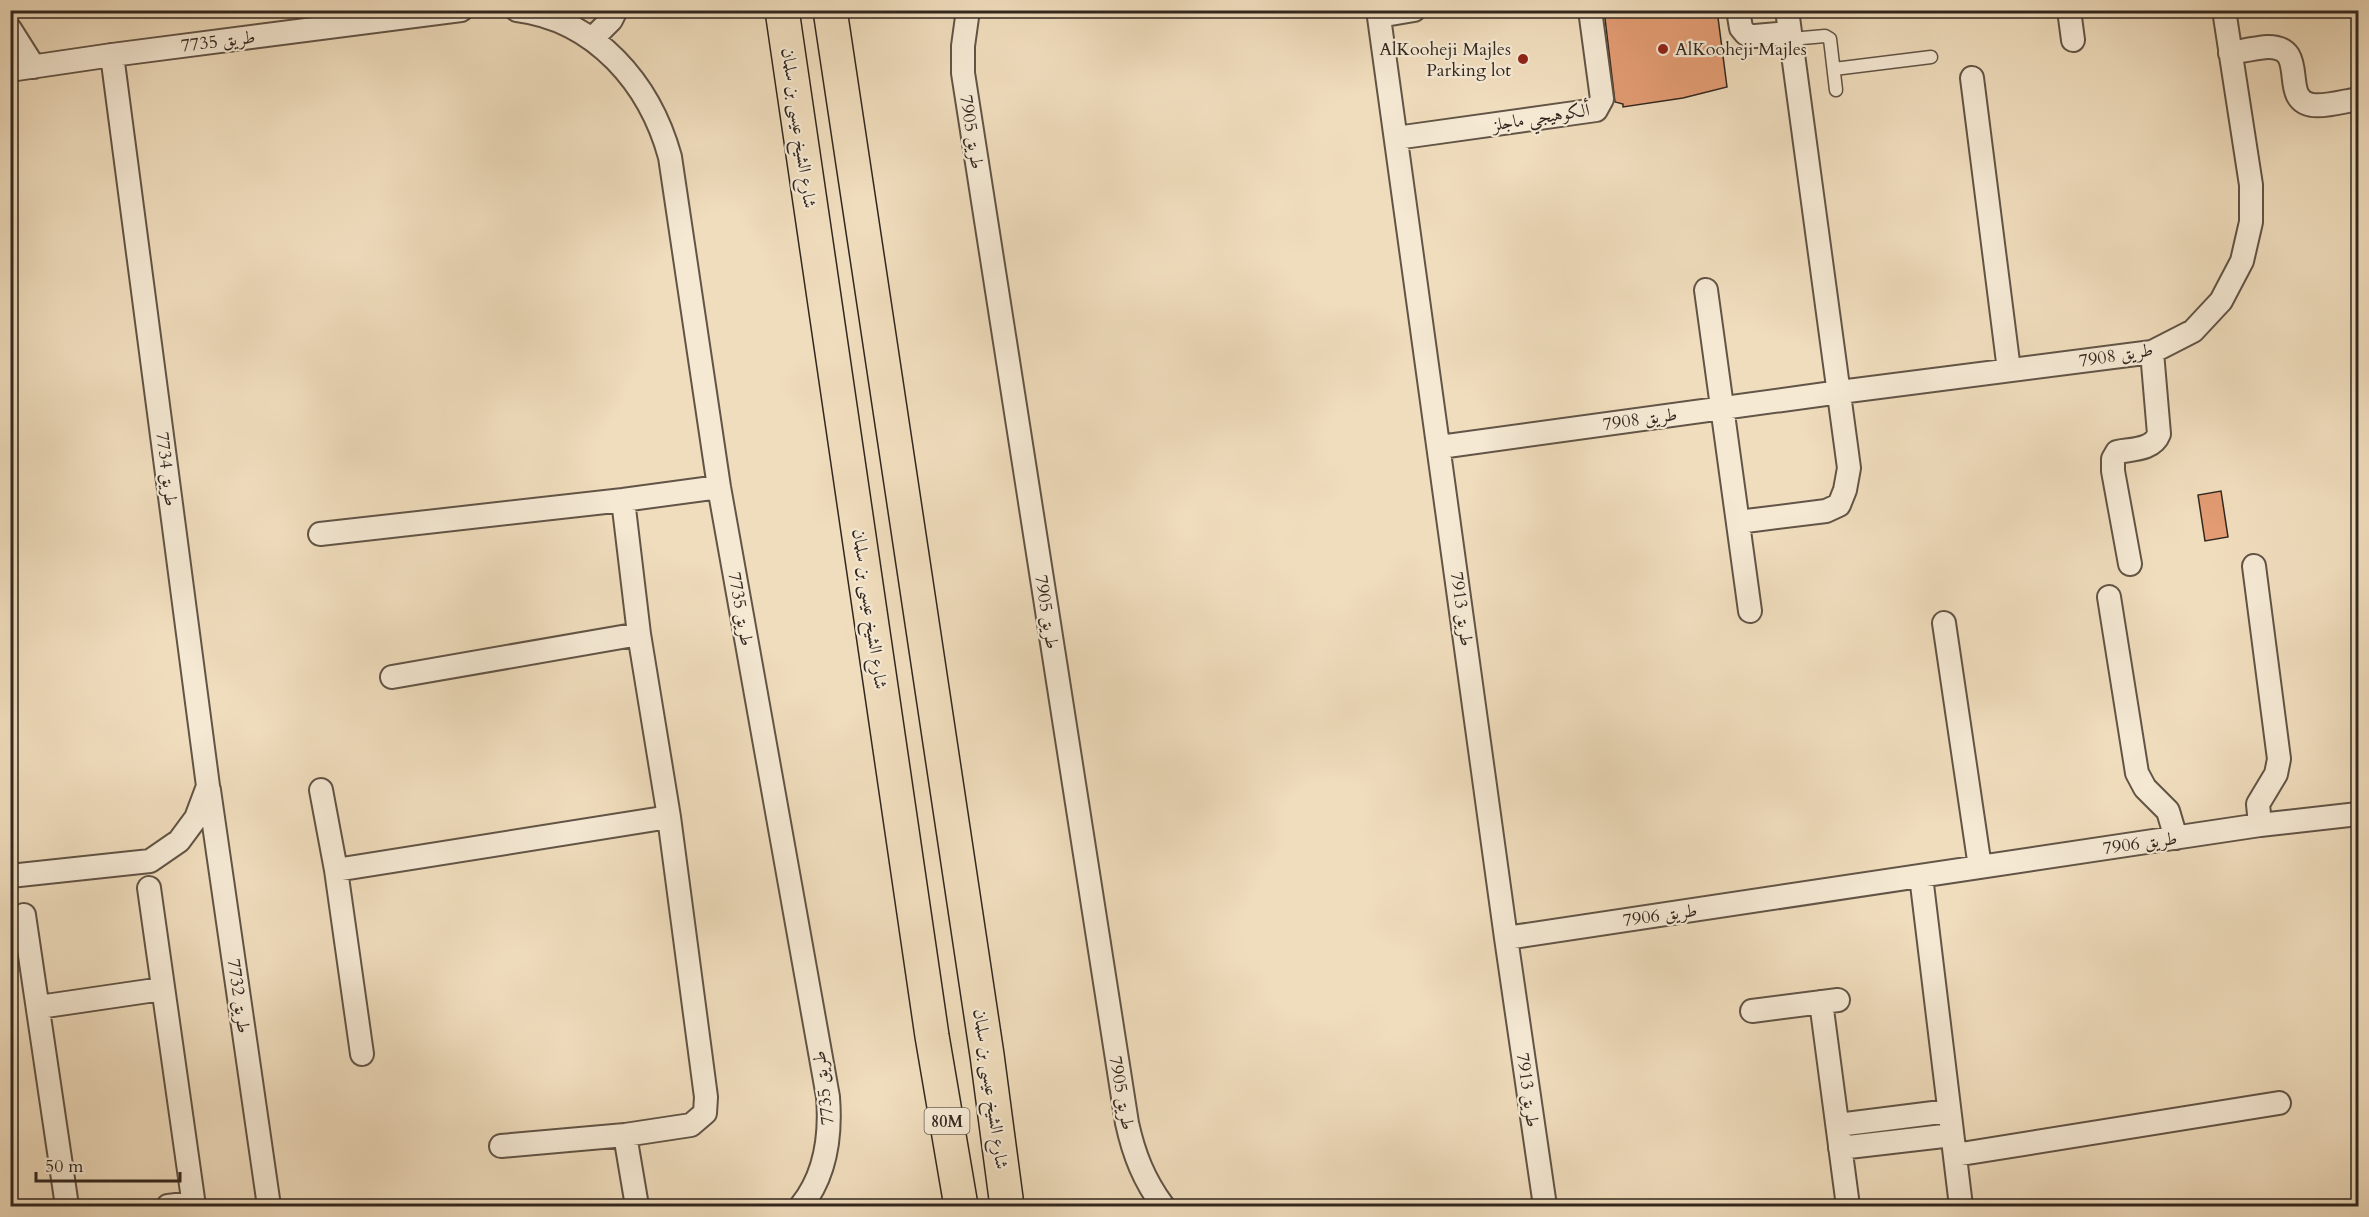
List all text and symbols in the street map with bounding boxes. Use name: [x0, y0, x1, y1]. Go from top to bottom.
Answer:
street label: طريق 7735: [179, 25, 257, 58]
place label: AlKooheji Majles Parking lot: [1379, 37, 1511, 83]
place label: AlKooheji Majles: [1675, 37, 1807, 62]
marker: AlKooheji Majles: [1656, 42, 1670, 56]
street label: شارع الشيخ عيسى بن سلمان: [772, 46, 822, 210]
marker: AlKooheji Majles Parking lot: [1516, 52, 1530, 66]
street label: طريق 7905: [953, 93, 990, 171]
street label: ألكوهيجي ماجلز: [1489, 96, 1593, 142]
street label: طريق 7908: [2077, 337, 2155, 374]
street label: طريق 7908: [1601, 402, 1679, 437]
street label: طريق 7734: [150, 430, 183, 508]
street label: شارع الشيخ عيسى بن سلمان: [843, 527, 893, 691]
street label: طريق 7735: [722, 570, 759, 648]
street label: طريق 7913: [1444, 570, 1479, 648]
street label: طريق 7905: [1028, 573, 1065, 651]
street label: طريق 7906: [2101, 826, 2179, 861]
street label: طريق 7906: [1621, 898, 1699, 933]
street label: طريق 7732: [221, 957, 256, 1035]
street label: شارع الشيخ عيسى بن سلمان: [964, 1007, 1014, 1171]
street label: طريق 7735: [807, 1049, 840, 1127]
street label: طريق 7913: [1510, 1051, 1545, 1129]
street label: طريق 7905: [1103, 1054, 1140, 1132]
road number: 80M: [924, 1108, 970, 1134]
scale bar: [36, 1145, 180, 1183]
text: 50 m: [45, 1154, 84, 1179]

